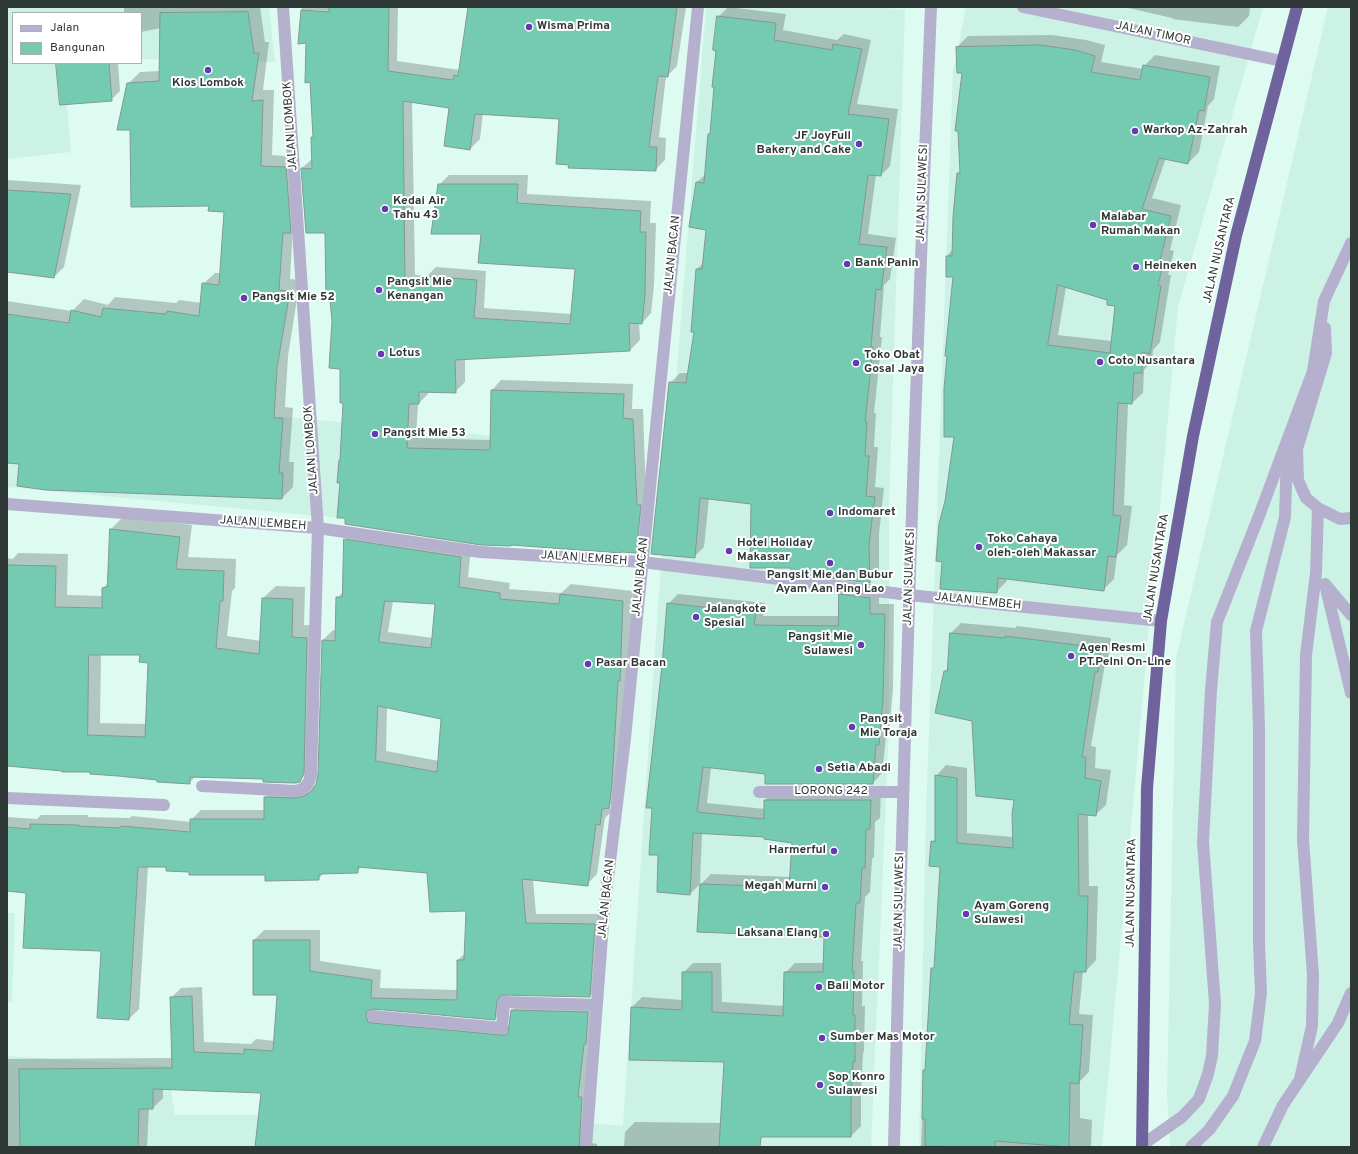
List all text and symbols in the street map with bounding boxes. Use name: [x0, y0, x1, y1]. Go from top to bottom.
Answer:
legend: [12, 12, 142, 64]
street label: JALAN TIMOR: [1114, 19, 1192, 49]
text: Jalan: [50, 20, 79, 36]
place label: Wisma Prima: [537, 20, 610, 34]
marker: Wisma Prima: [524, 22, 534, 32]
text: Bangunan: [50, 40, 105, 56]
marker: Kios Lombok: [203, 65, 213, 75]
place label: Kios Lombok: [172, 77, 244, 91]
street label: JALAN LOMBOK: [281, 81, 301, 171]
place label: Warkop Az-Zahrah: [1143, 124, 1247, 138]
marker: Warkop Az-Zahrah: [1130, 126, 1140, 136]
place label: JF JoyFull Bakery and Cake: [757, 130, 851, 158]
marker: JF JoyFull Bakery and Cake: [854, 139, 864, 149]
street label: JALAN SULAWESI: [914, 144, 932, 242]
place label: Kedai Air Tahu 43: [393, 195, 445, 223]
street label: JALAN NUSANTARA: [1201, 195, 1239, 305]
marker: Kedai Air Tahu 43: [380, 204, 390, 214]
place label: Malabar Rumah Makan: [1101, 211, 1180, 239]
street label: JALAN BACAN: [662, 215, 684, 295]
marker: Malabar Rumah Makan: [1088, 220, 1098, 230]
place label: Bank Panin: [855, 257, 919, 271]
marker: Bank Panin: [842, 259, 852, 269]
place label: Heineken: [1144, 260, 1197, 274]
marker: Heineken: [1131, 262, 1141, 272]
place label: Pangsit Mie Kenangan: [387, 276, 452, 304]
marker: Pangsit Mie Kenangan: [374, 285, 384, 295]
place label: Pangsit Mie 52: [252, 291, 335, 305]
marker: Pangsit Mie 52: [239, 293, 249, 303]
place label: Lotus: [389, 347, 420, 361]
marker: Lotus: [376, 349, 386, 359]
place label: Toko Obat Gosal Jaya: [864, 349, 924, 377]
place label: Coto Nusantara: [1108, 355, 1195, 369]
marker: Coto Nusantara: [1095, 357, 1105, 367]
marker: Toko Obat Gosal Jaya: [851, 358, 861, 368]
street label: JALAN LOMBOK: [302, 405, 322, 495]
place label: Pangsit Mie 53: [383, 427, 466, 441]
marker: Pangsit Mie 53: [370, 429, 380, 439]
place label: Indomaret: [838, 506, 896, 520]
marker: Indomaret: [825, 508, 835, 518]
street label: JALAN NUSANTARA: [1141, 513, 1173, 623]
street label: JALAN LEMBEH: [219, 514, 307, 534]
street label: JALAN SULAWESI: [901, 528, 919, 626]
place label: Toko Cahaya oleh-oleh Makassar: [987, 533, 1096, 561]
street label: JALAN BACAN: [630, 537, 652, 617]
place label: Hotel Holiday Makassar: [737, 537, 813, 565]
marker: Toko Cahaya oleh-oleh Makassar: [974, 542, 984, 552]
marker: Hotel Holiday Makassar: [724, 546, 734, 556]
street label: JALAN LEMBEH: [540, 549, 628, 569]
marker: Pangsit Mie dan Bubur Ayam Aan Ping Lao: [825, 558, 835, 568]
place label: Pangsit Mie dan Bubur Ayam Aan Ping Lao: [767, 569, 893, 597]
street label: JALAN LEMBEH: [934, 590, 1022, 614]
place label: Jalangkote Spesial: [704, 603, 766, 631]
marker: Jalangkote Spesial: [691, 612, 701, 622]
place label: Pangsit Mie Sulawesi: [788, 631, 853, 659]
marker: Pangsit Mie Sulawesi: [856, 640, 866, 650]
place label: Agen Resmi PT.Pelni On-Line: [1079, 642, 1171, 670]
marker: Agen Resmi PT.Pelni On-Line: [1066, 651, 1076, 661]
place label: Pasar Bacan: [596, 657, 666, 671]
marker: Pasar Bacan: [583, 659, 593, 669]
place label: Pangsit Mie Toraja: [860, 713, 917, 741]
marker: Pangsit Mie Toraja: [847, 722, 857, 732]
place label: Setia Abadi: [827, 762, 891, 776]
marker: Setia Abadi: [814, 764, 824, 774]
street label: LORONG 242: [794, 785, 868, 799]
street label: JALAN NUSANTARA: [1124, 838, 1140, 948]
place label: Harmerful: [769, 844, 826, 858]
marker: Harmerful: [829, 846, 839, 856]
street label: JALAN SULAWESI: [892, 852, 908, 950]
street label: JALAN BACAN: [596, 859, 618, 939]
place label: Megah Murni: [744, 880, 817, 894]
marker: Megah Murni: [820, 882, 830, 892]
place label: Ayam Goreng Sulawesi: [974, 900, 1049, 928]
marker: Ayam Goreng Sulawesi: [961, 909, 971, 919]
place label: Laksana Elang: [737, 927, 818, 941]
marker: Laksana Elang: [821, 929, 831, 939]
place label: Bali Motor: [827, 980, 885, 994]
marker: Bali Motor: [814, 982, 824, 992]
place label: Sumber Mas Motor: [830, 1031, 935, 1045]
marker: Sumber Mas Motor: [817, 1033, 827, 1043]
place label: Sop Konro Sulawesi: [828, 1071, 885, 1099]
marker: Sop Konro Sulawesi: [815, 1080, 825, 1090]

